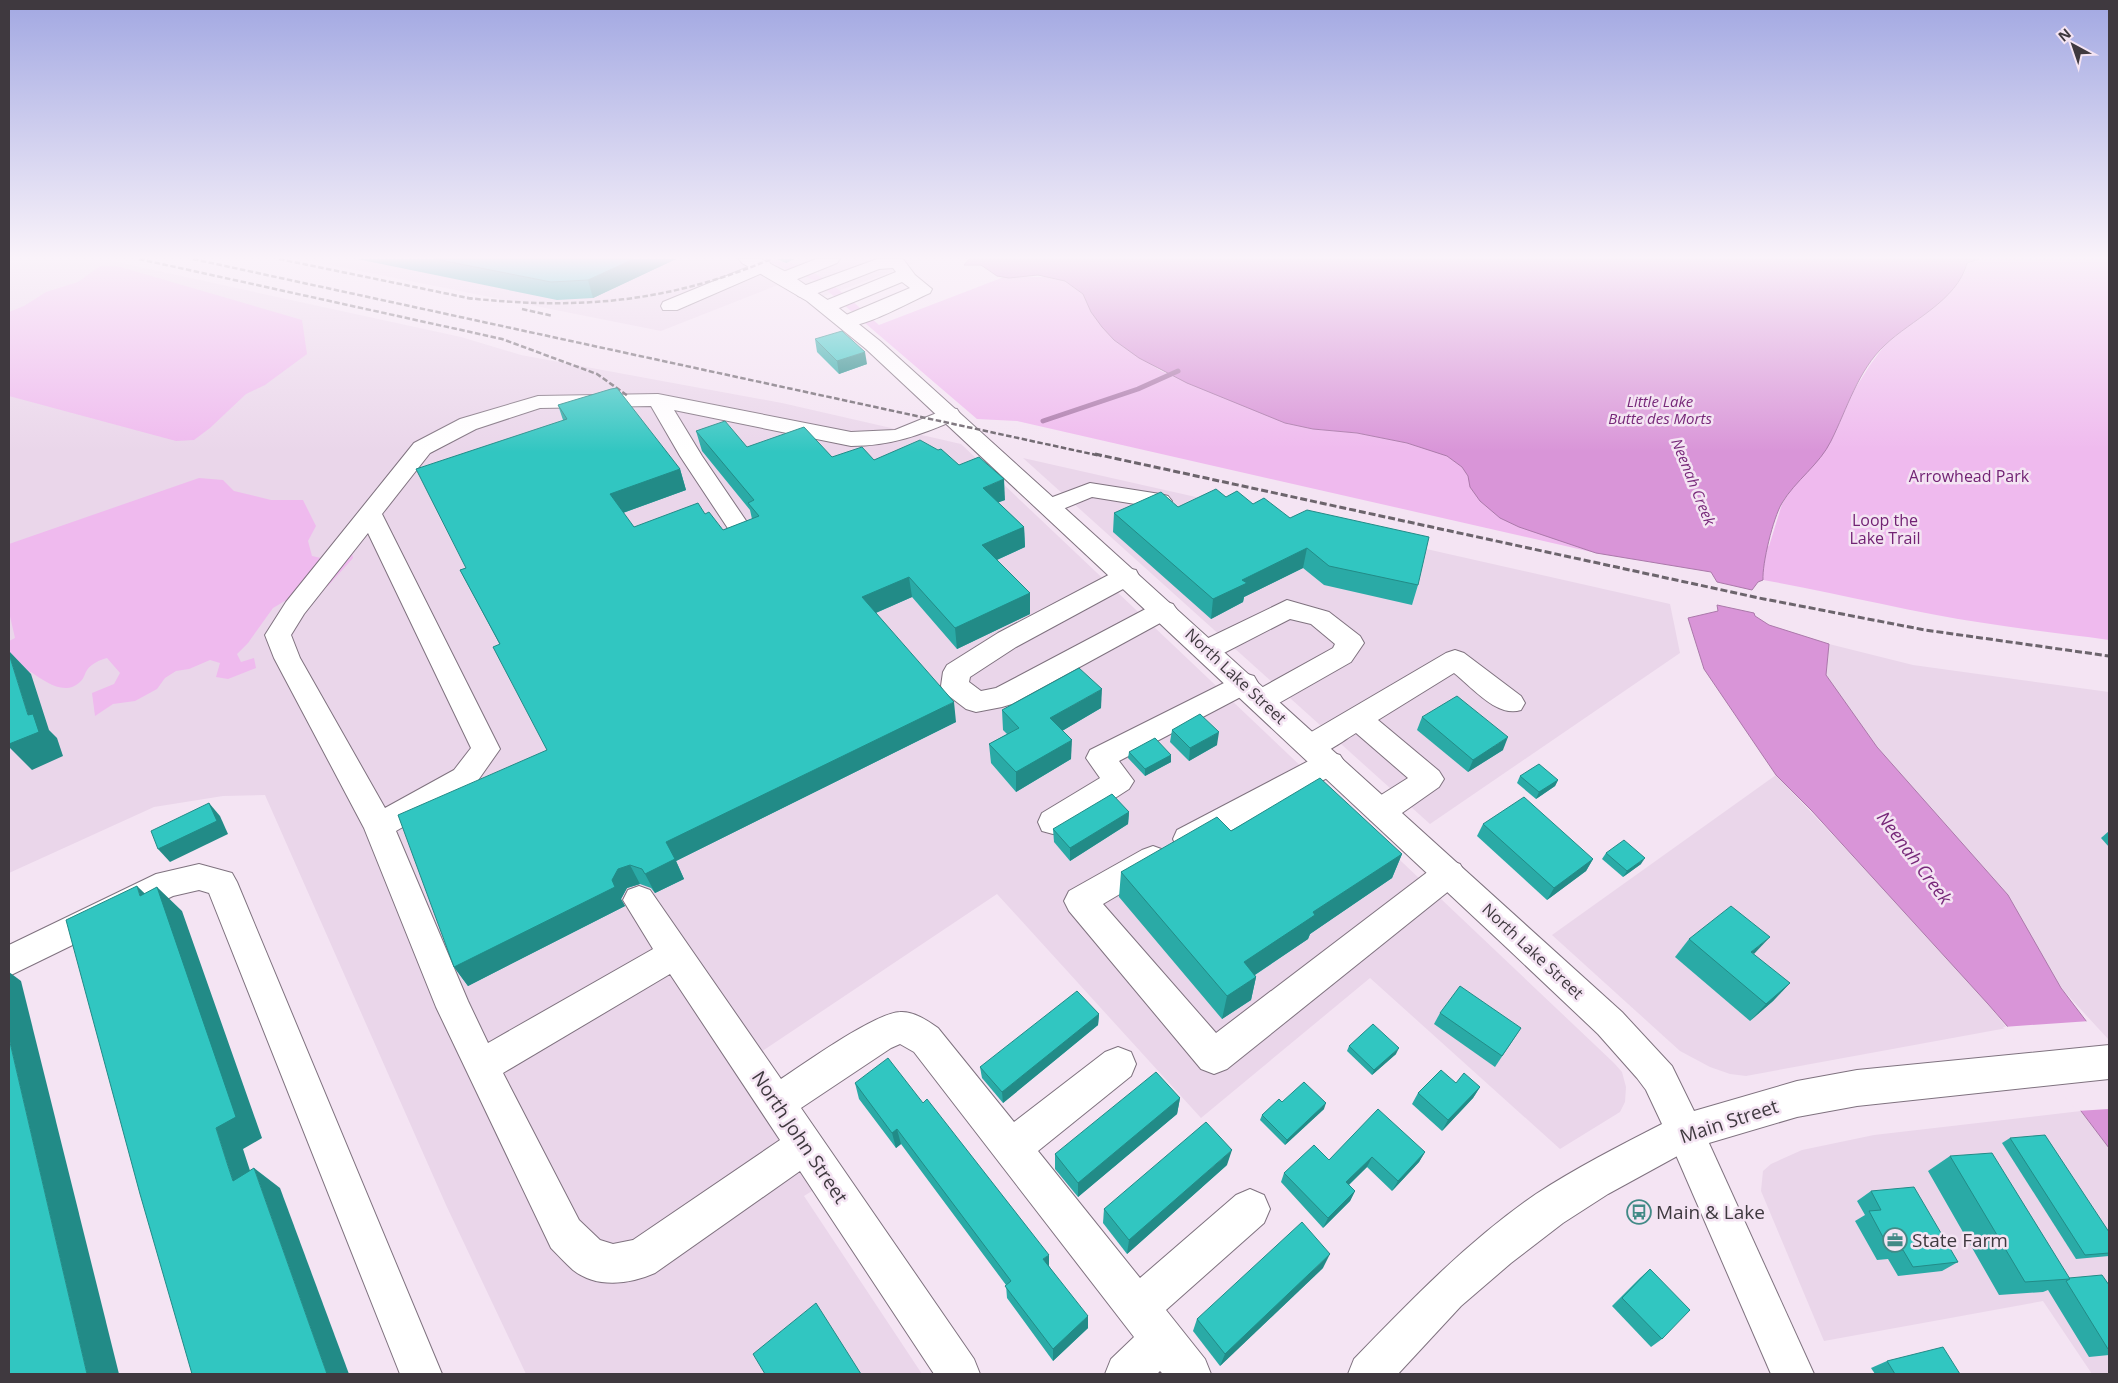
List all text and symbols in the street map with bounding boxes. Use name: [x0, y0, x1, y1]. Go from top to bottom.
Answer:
north arrow: [2048, 20, 2098, 70]
text: N: [2054, 24, 2075, 46]
water label: Little Lake Butte des Morts: [1608, 391, 1712, 428]
water label: Neenah Creek: [1667, 435, 1721, 529]
park label: Arrowhead Park: [1909, 465, 2030, 487]
park label: Loop the Lake Trail: [1849, 509, 1921, 549]
street label: North Lake Street: [1180, 623, 1292, 729]
water label: Neenah Creek: [1872, 806, 1958, 910]
street label: North Lake Street: [1477, 898, 1589, 1004]
street label: North John Street: [746, 1066, 854, 1209]
street label: Main Street: [1676, 1093, 1782, 1149]
bus stop icon: Main & Lake: [1626, 1199, 1652, 1225]
place label: Main & Lake: [1656, 1199, 1765, 1225]
office icon: State Farm: [1882, 1227, 1908, 1253]
place label: State Farm: [1912, 1227, 2008, 1253]

